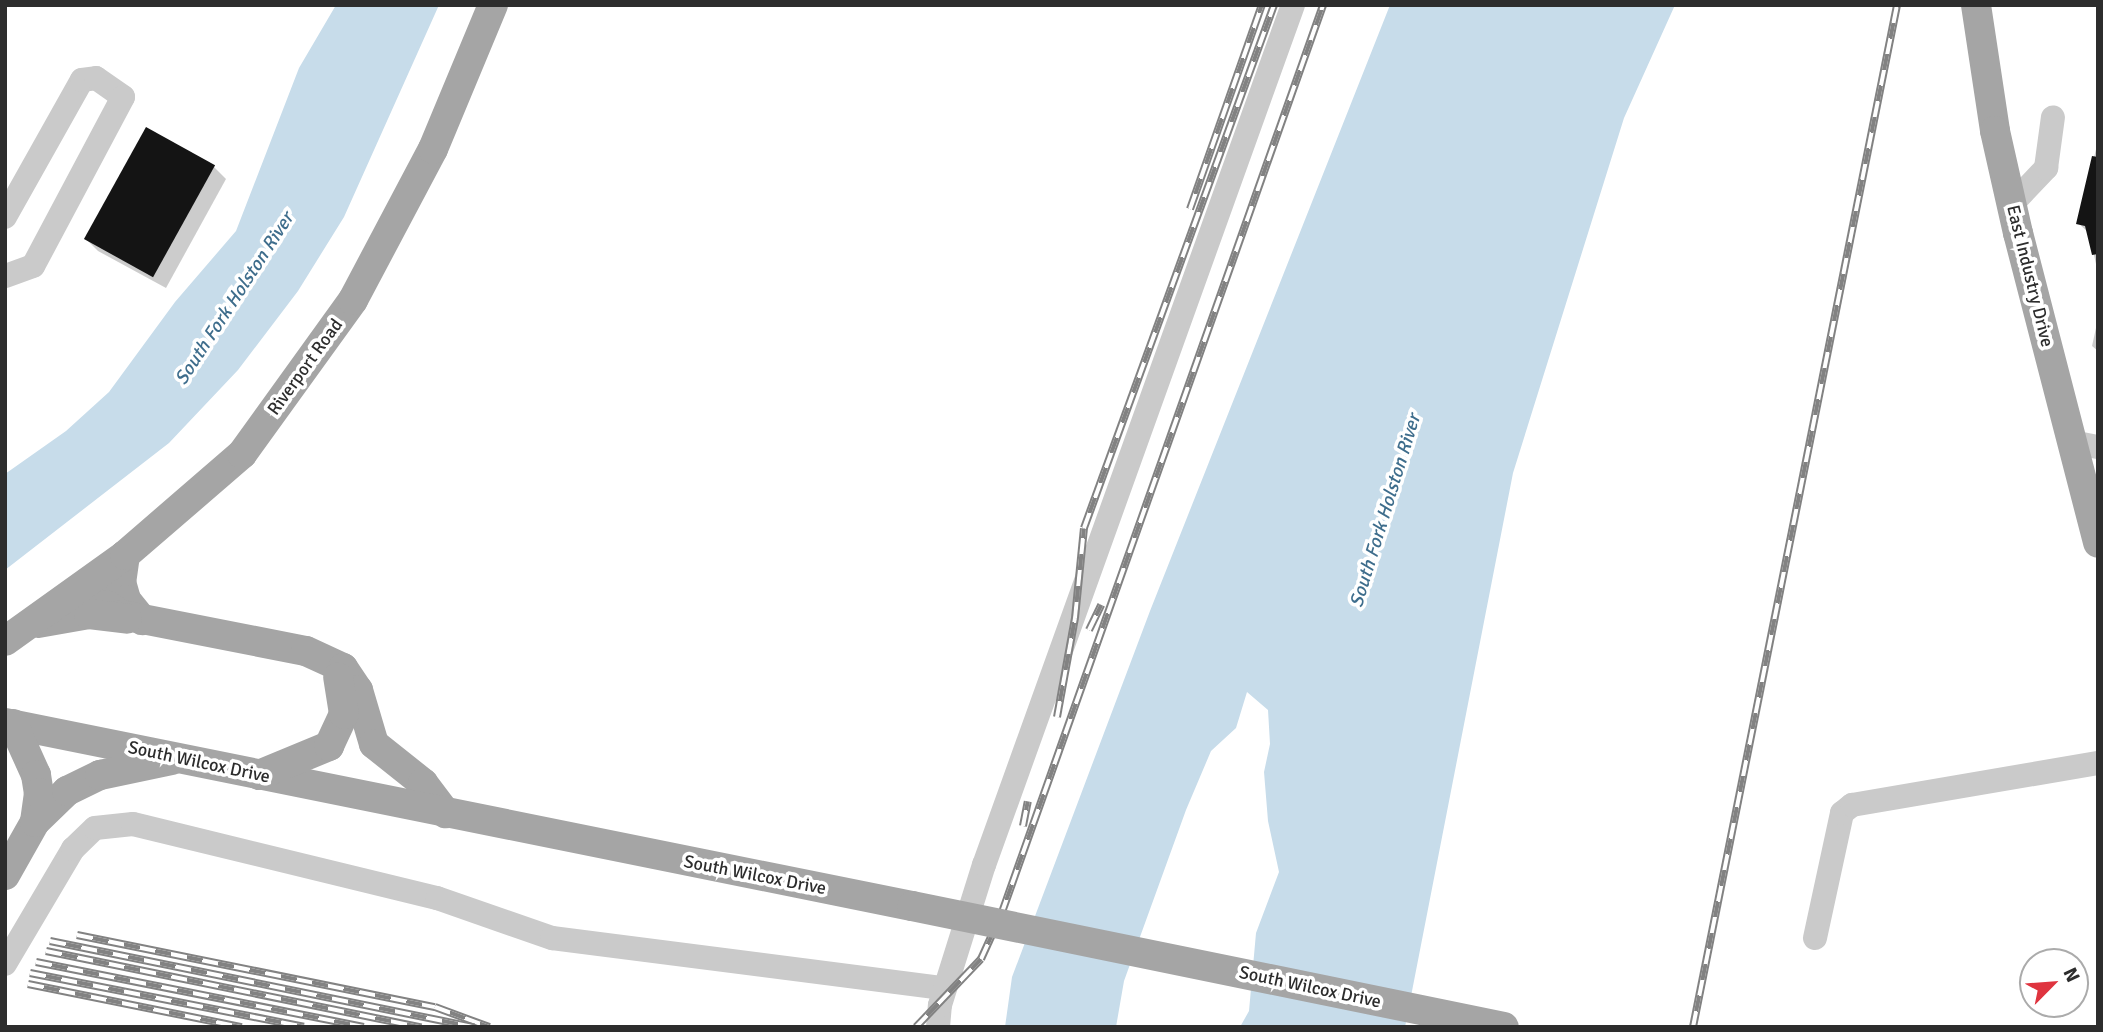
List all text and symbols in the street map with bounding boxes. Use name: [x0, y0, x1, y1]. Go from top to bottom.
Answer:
street label: East Industry Drive: [2002, 203, 2058, 349]
water label: South Fork Holston River: [171, 209, 299, 389]
street label: Riverport Road: [263, 315, 347, 419]
water label: South Fork Holston River: [1346, 412, 1426, 610]
street label: South Wilcox Drive: [126, 736, 272, 788]
street label: South Wilcox Drive: [682, 851, 828, 899]
north arrow: [2019, 948, 2089, 1018]
street label: South Wilcox Drive: [1237, 961, 1383, 1013]
text: N: [2058, 964, 2085, 986]

